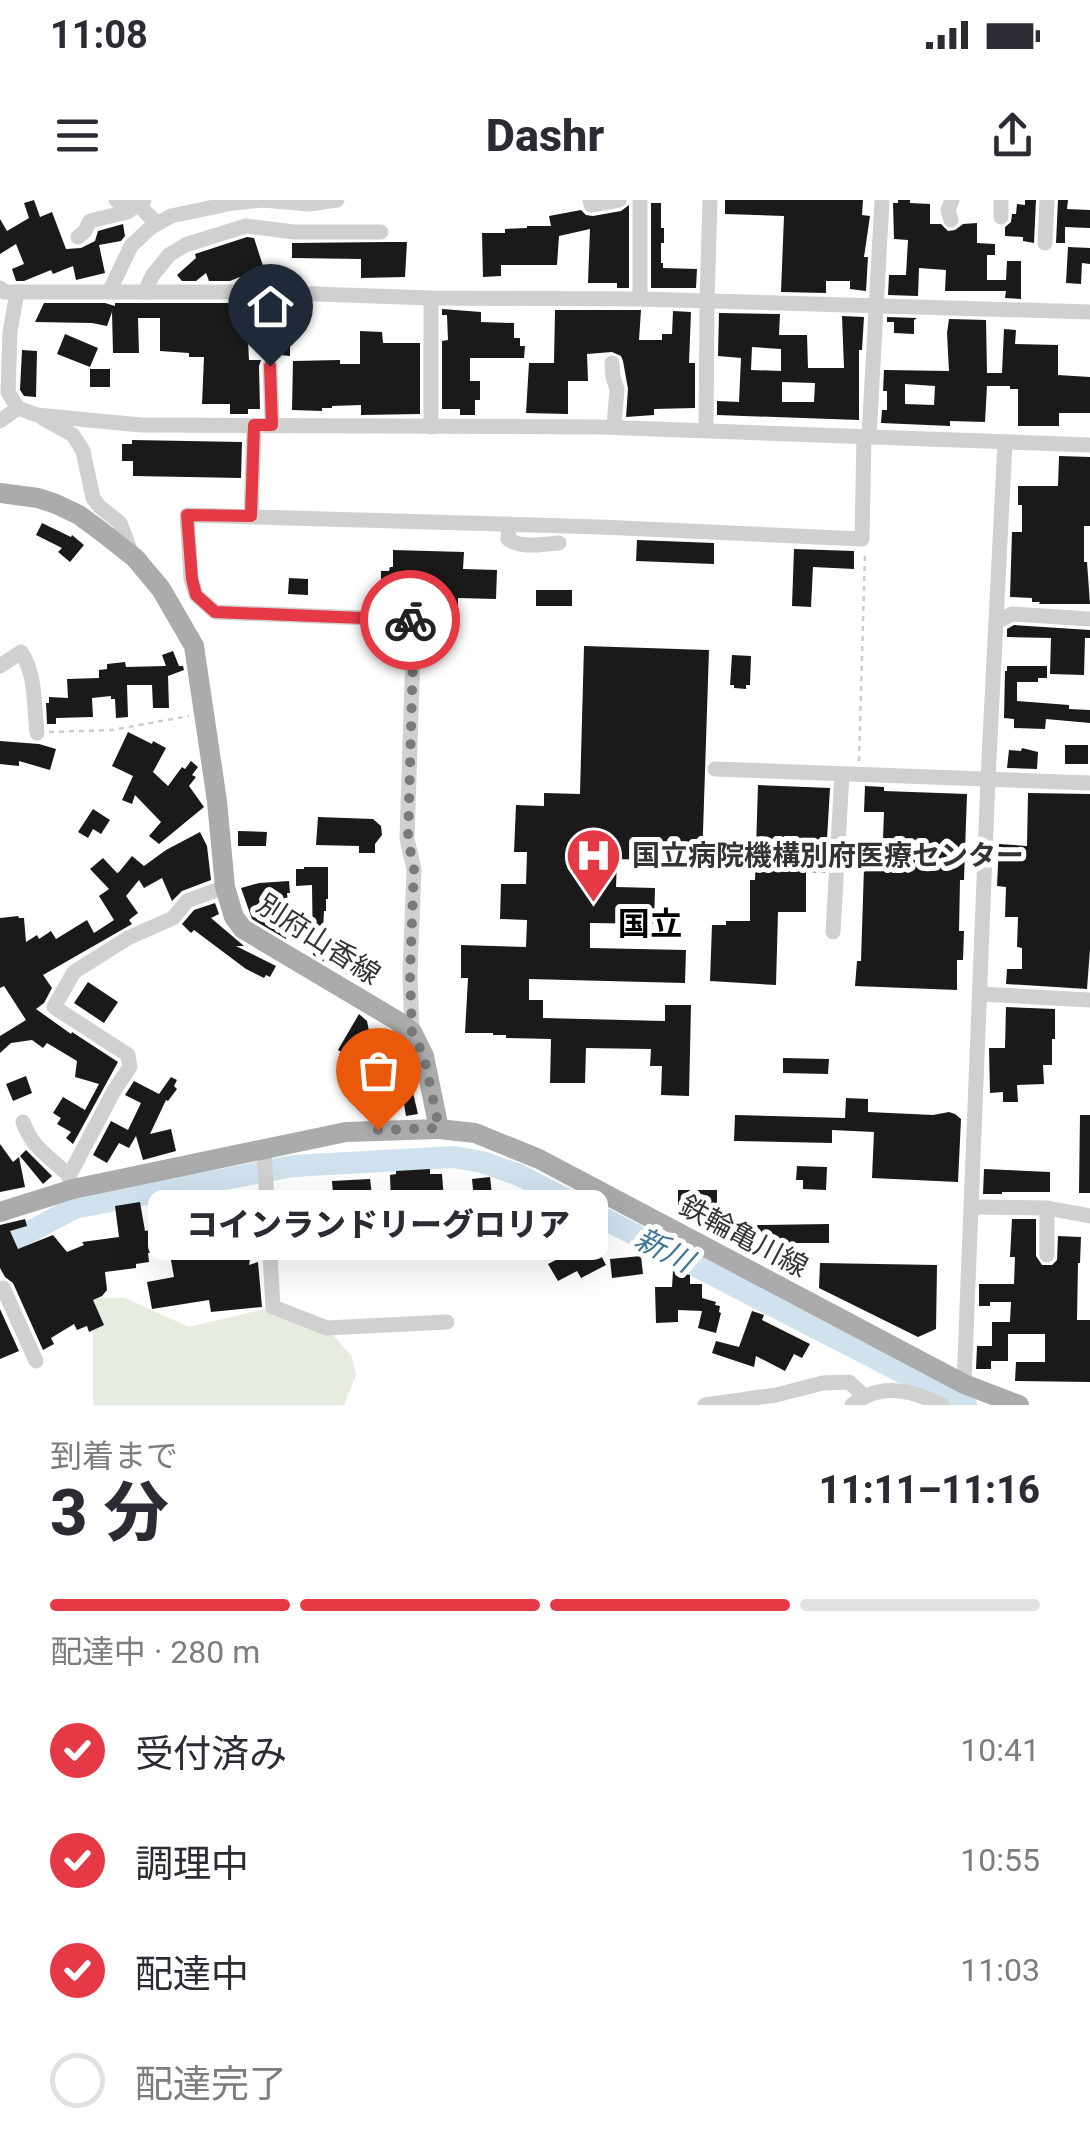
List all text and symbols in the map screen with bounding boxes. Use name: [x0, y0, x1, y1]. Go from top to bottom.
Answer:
text: 11:08: [50, 13, 148, 57]
icon: menu: [50, 108, 105, 163]
icon: share: [985, 108, 1040, 163]
text: Dashr: [486, 109, 604, 162]
pin: [228, 264, 313, 367]
icon: home: [243, 279, 298, 334]
courier: [360, 570, 460, 670]
icon: bike: [383, 593, 438, 648]
hospital icon: 国立病院機構別府医療センター: [563, 825, 623, 904]
place label: 国立病院機構別府医療センター: [632, 839, 1024, 872]
street label: 別府山香線: [251, 887, 386, 991]
district label: 国立: [618, 905, 682, 943]
pin: [336, 1028, 421, 1131]
icon: bag: [351, 1043, 406, 1098]
street label: 鉄輪亀川線: [674, 1189, 813, 1284]
callout: コインランドリーグロリア: [148, 1190, 608, 1260]
text: コインランドリーグロリア: [186, 1206, 570, 1244]
water label: 新川: [630, 1220, 702, 1280]
text: 到着まで: [50, 1437, 178, 1475]
text: 11:11–11:16: [819, 1468, 1040, 1512]
text: 3 分: [50, 1475, 169, 1551]
text: 配達中 · 280 m: [50, 1633, 260, 1671]
icon: check: [50, 1723, 105, 1778]
text: 10:41: [960, 1731, 1040, 1769]
text: 受付済み: [135, 1732, 287, 1776]
icon: check: [50, 1833, 105, 1888]
text: 10:55: [960, 1841, 1040, 1879]
text: 調理中: [135, 1842, 249, 1886]
icon: check: [50, 1943, 105, 1998]
text: 11:03: [960, 1951, 1040, 1989]
text: 配達中: [135, 1952, 249, 1996]
text: 配達完了: [135, 2062, 287, 2106]

